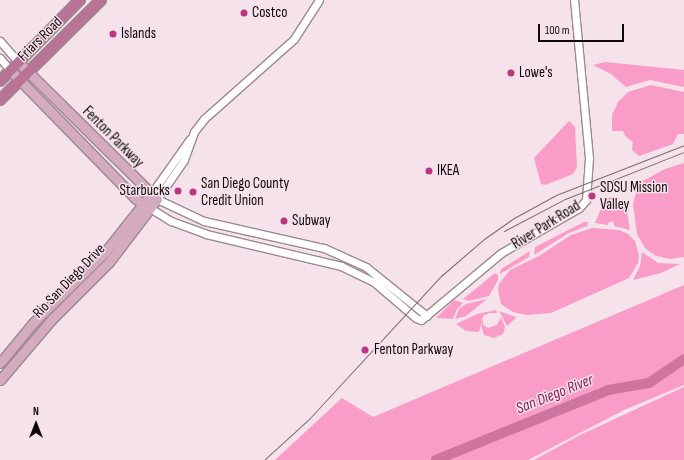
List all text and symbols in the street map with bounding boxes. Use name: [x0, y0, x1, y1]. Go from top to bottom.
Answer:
place label: Costco: [252, 4, 287, 22]
marker: Costco: [239, 8, 249, 18]
street label: Friars Road: [14, 13, 66, 65]
scale bar: [540, 16, 626, 42]
text: 100 m: [545, 23, 570, 38]
place label: Islands: [121, 25, 156, 43]
marker: Islands: [108, 29, 118, 39]
place label: Lowe's: [519, 64, 553, 82]
marker: Lowe's: [506, 68, 516, 78]
street label: Fenton Parkway: [79, 103, 147, 171]
place label: IKEA: [437, 162, 459, 180]
marker: IKEA: [424, 166, 434, 176]
place label: San Diego County Credit Union: [201, 174, 289, 209]
place label: SDSU Mission Valley: [600, 178, 668, 213]
place label: Starbucks: [120, 182, 170, 200]
marker: Starbucks: [173, 186, 183, 196]
marker: San Diego County Credit Union: [188, 187, 198, 197]
marker: SDSU Mission Valley: [587, 191, 597, 201]
street label: River Park Road: [508, 197, 584, 253]
place label: Subway: [292, 212, 331, 230]
marker: Subway: [279, 216, 289, 226]
street label: Rio San Diego Drive: [29, 240, 109, 322]
place label: Fenton Parkway: [374, 341, 453, 359]
marker: Fenton Parkway: [359, 344, 371, 356]
water label: San Diego River: [514, 371, 596, 419]
north arrow: [16, 404, 56, 444]
text: N: [33, 405, 39, 418]

